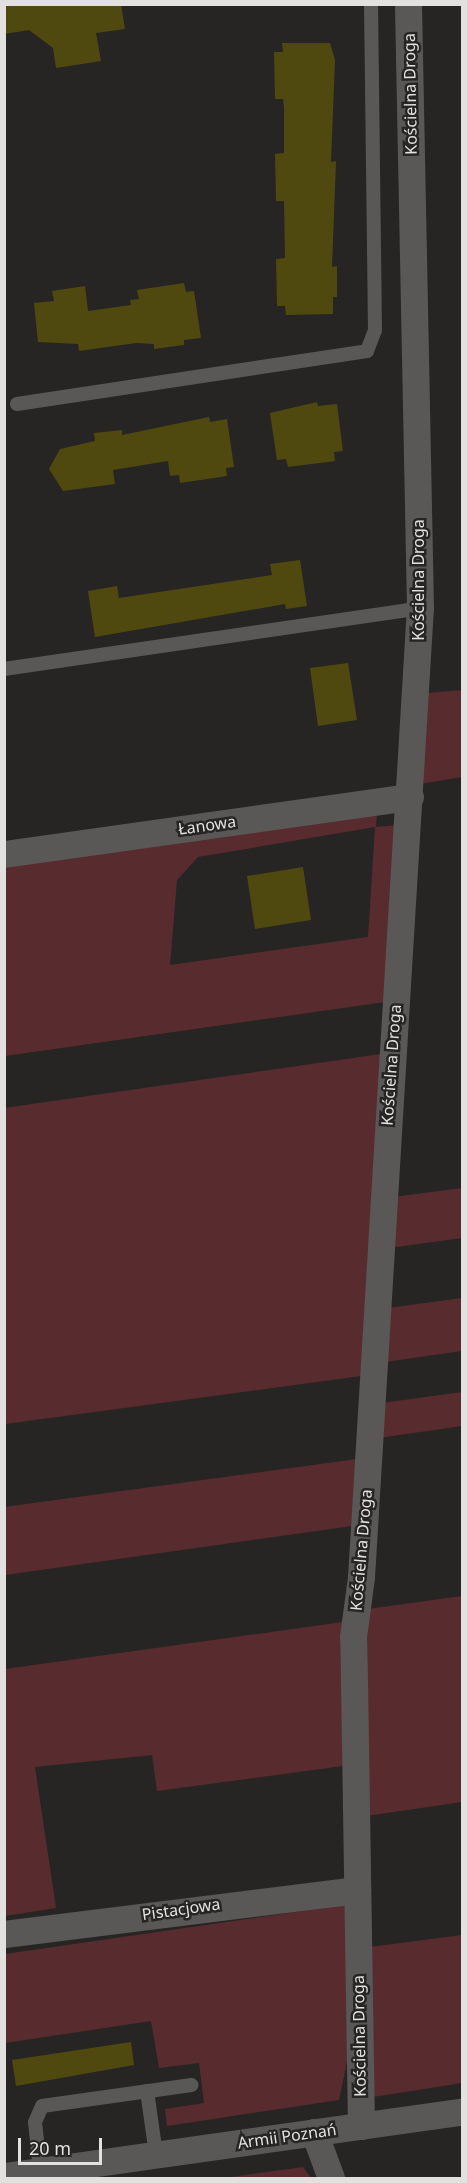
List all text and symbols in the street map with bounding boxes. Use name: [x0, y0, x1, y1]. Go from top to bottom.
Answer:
street label: Kościelna Droga: [399, 33, 421, 155]
street label: Kościelna Droga: [408, 519, 428, 641]
street label: Łanowa: [177, 811, 237, 839]
street label: Kościelna Droga: [377, 1004, 405, 1126]
street label: Kościelna Droga: [346, 1489, 376, 1611]
street label: Pistacjowa: [141, 1894, 221, 1924]
street label: Kościelna Droga: [348, 1975, 370, 2097]
street label: Armii Poznań: [236, 2120, 338, 2152]
scale bar: [21, 2126, 105, 2164]
text: 20 m: [29, 2136, 71, 2160]

